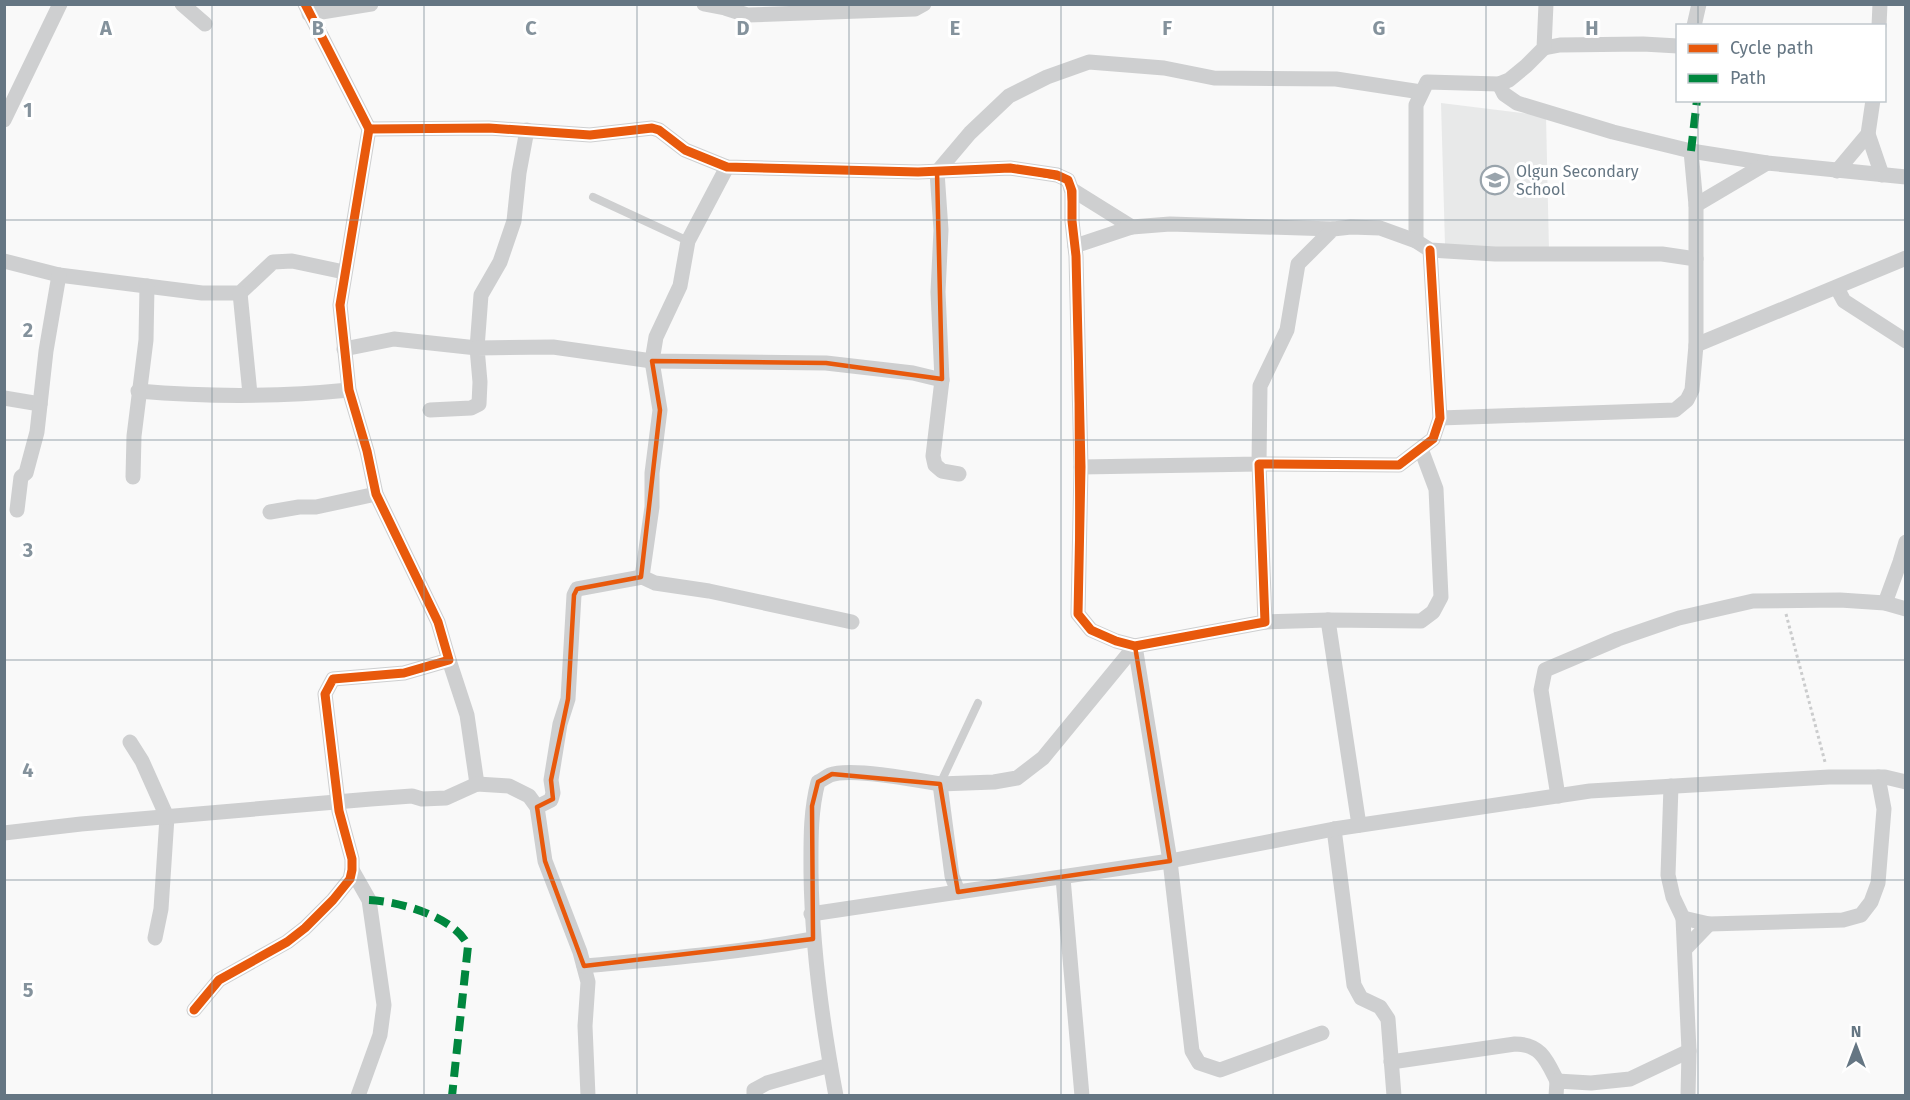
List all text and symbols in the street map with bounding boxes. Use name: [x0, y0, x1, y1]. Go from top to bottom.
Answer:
text: A: [99, 16, 113, 40]
text: B: [312, 16, 324, 40]
text: C: [525, 16, 537, 40]
text: D: [736, 16, 750, 40]
text: E: [950, 16, 960, 40]
text: F: [1162, 16, 1172, 40]
text: G: [1373, 16, 1385, 40]
text: H: [1585, 16, 1599, 40]
legend: [1676, 24, 1886, 102]
text: Cycle path: [1730, 37, 1814, 59]
text: Path: [1730, 67, 1766, 89]
text: 1: [23, 98, 33, 122]
place label: Olgun Secondary School: [1516, 162, 1639, 199]
school or university icon: Olgun Secondary School: [1479, 164, 1511, 196]
text: 2: [23, 318, 33, 342]
text: 3: [22, 538, 33, 562]
text: 4: [22, 758, 34, 782]
text: 5: [23, 978, 34, 1002]
north arrow: [1826, 1016, 1886, 1076]
text: N: [1851, 1022, 1861, 1041]

